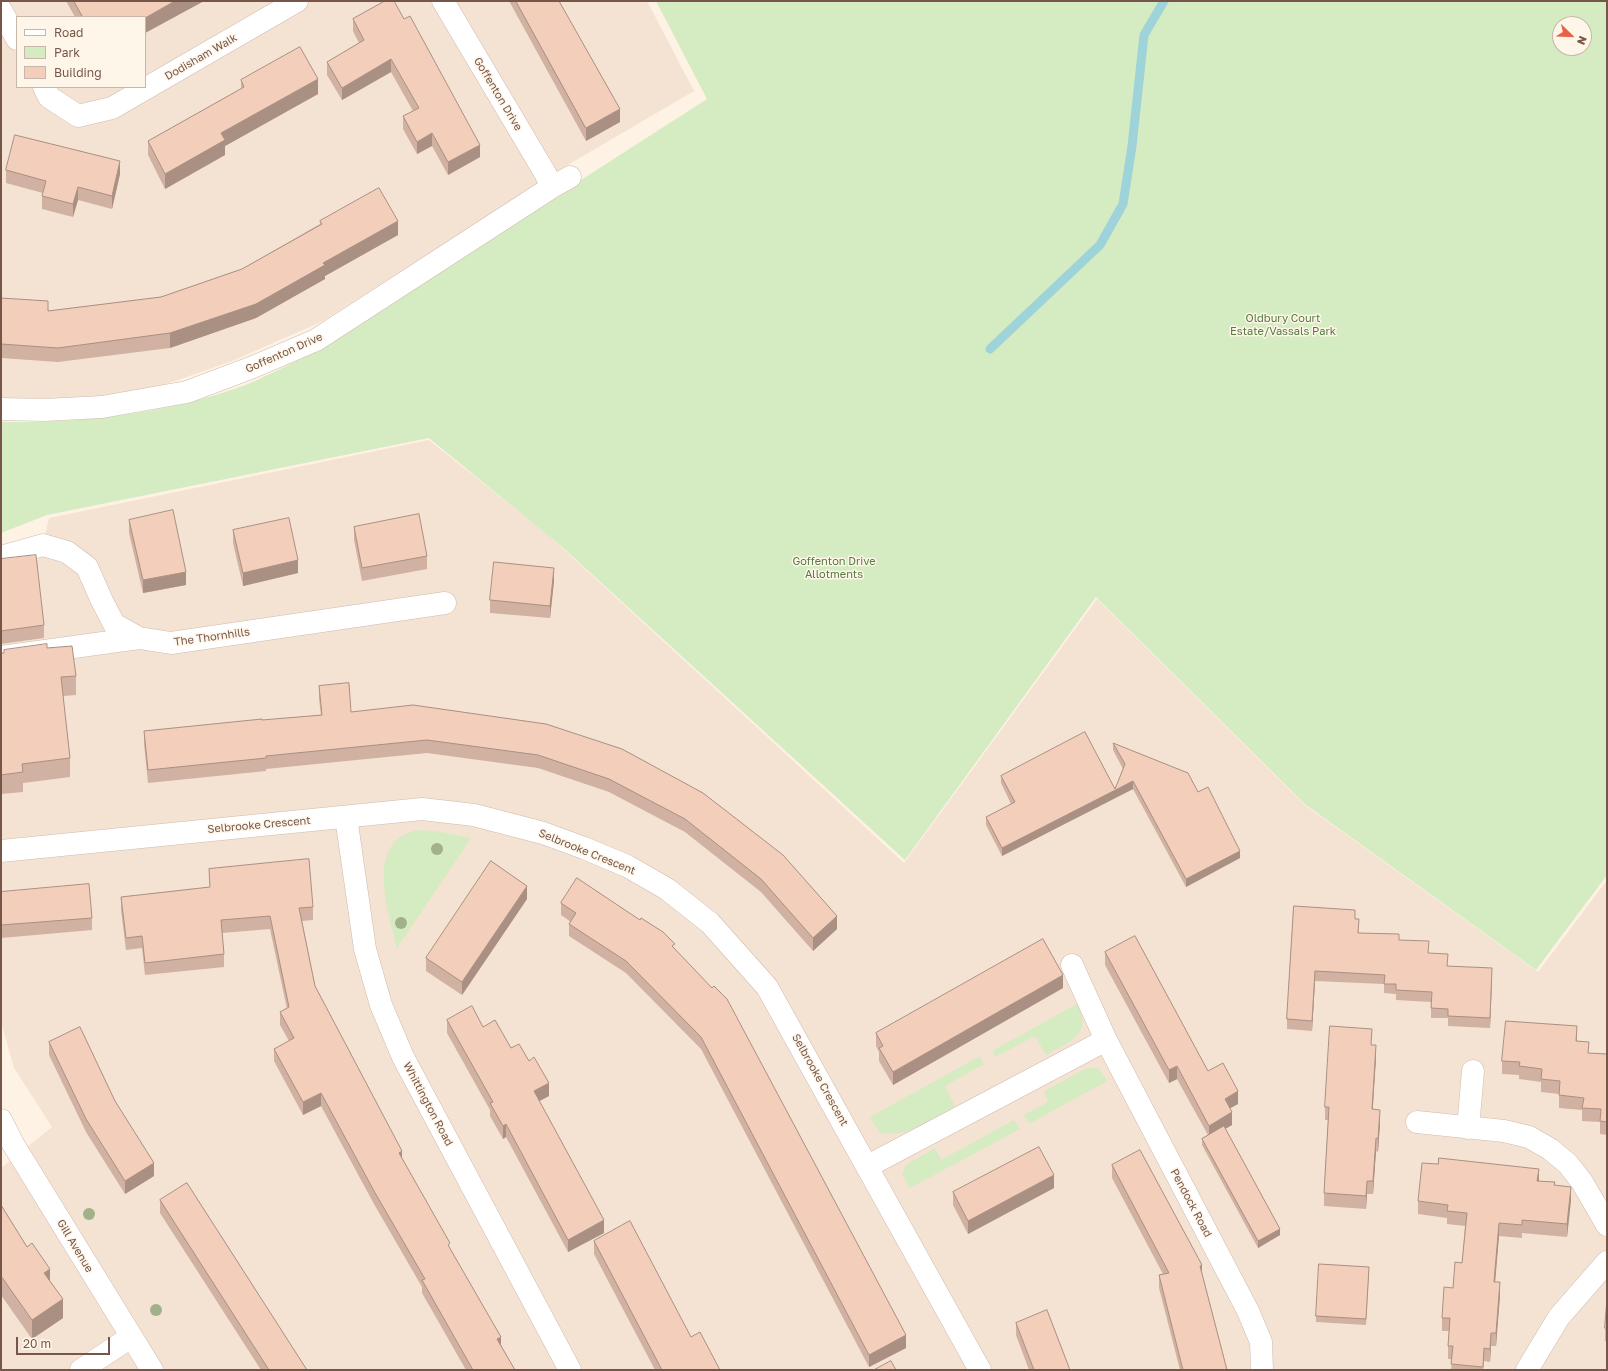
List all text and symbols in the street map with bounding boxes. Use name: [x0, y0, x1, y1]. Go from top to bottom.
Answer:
legend: [16, 16, 146, 88]
north arrow: [1552, 16, 1592, 56]
text: Road: [54, 25, 83, 40]
street label: Dodisham Walk: [162, 31, 240, 83]
text: N: [1575, 34, 1590, 47]
text: Park: [54, 45, 80, 60]
street label: Goffenton Drive: [471, 55, 525, 133]
text: Building: [54, 65, 102, 80]
park label: Oldbury Court Estate/Vassals Park: [1230, 312, 1336, 338]
street label: Goffenton Drive: [243, 330, 325, 376]
park label: Goffenton Drive Allotments: [792, 555, 876, 581]
street label: The Thornhills: [173, 625, 251, 649]
street label: Selbrooke Crescent: [207, 814, 311, 836]
street label: Selbrooke Crescent: [537, 826, 637, 878]
street label: Selbrooke Crescent: [789, 1032, 851, 1128]
street label: Whittington Road: [400, 1060, 456, 1148]
street label: Pendock Road: [1167, 1167, 1215, 1239]
street label: Gill Avenue: [54, 1217, 96, 1275]
scale bar: [18, 1329, 112, 1355]
text: 20 m: [23, 1336, 51, 1351]

